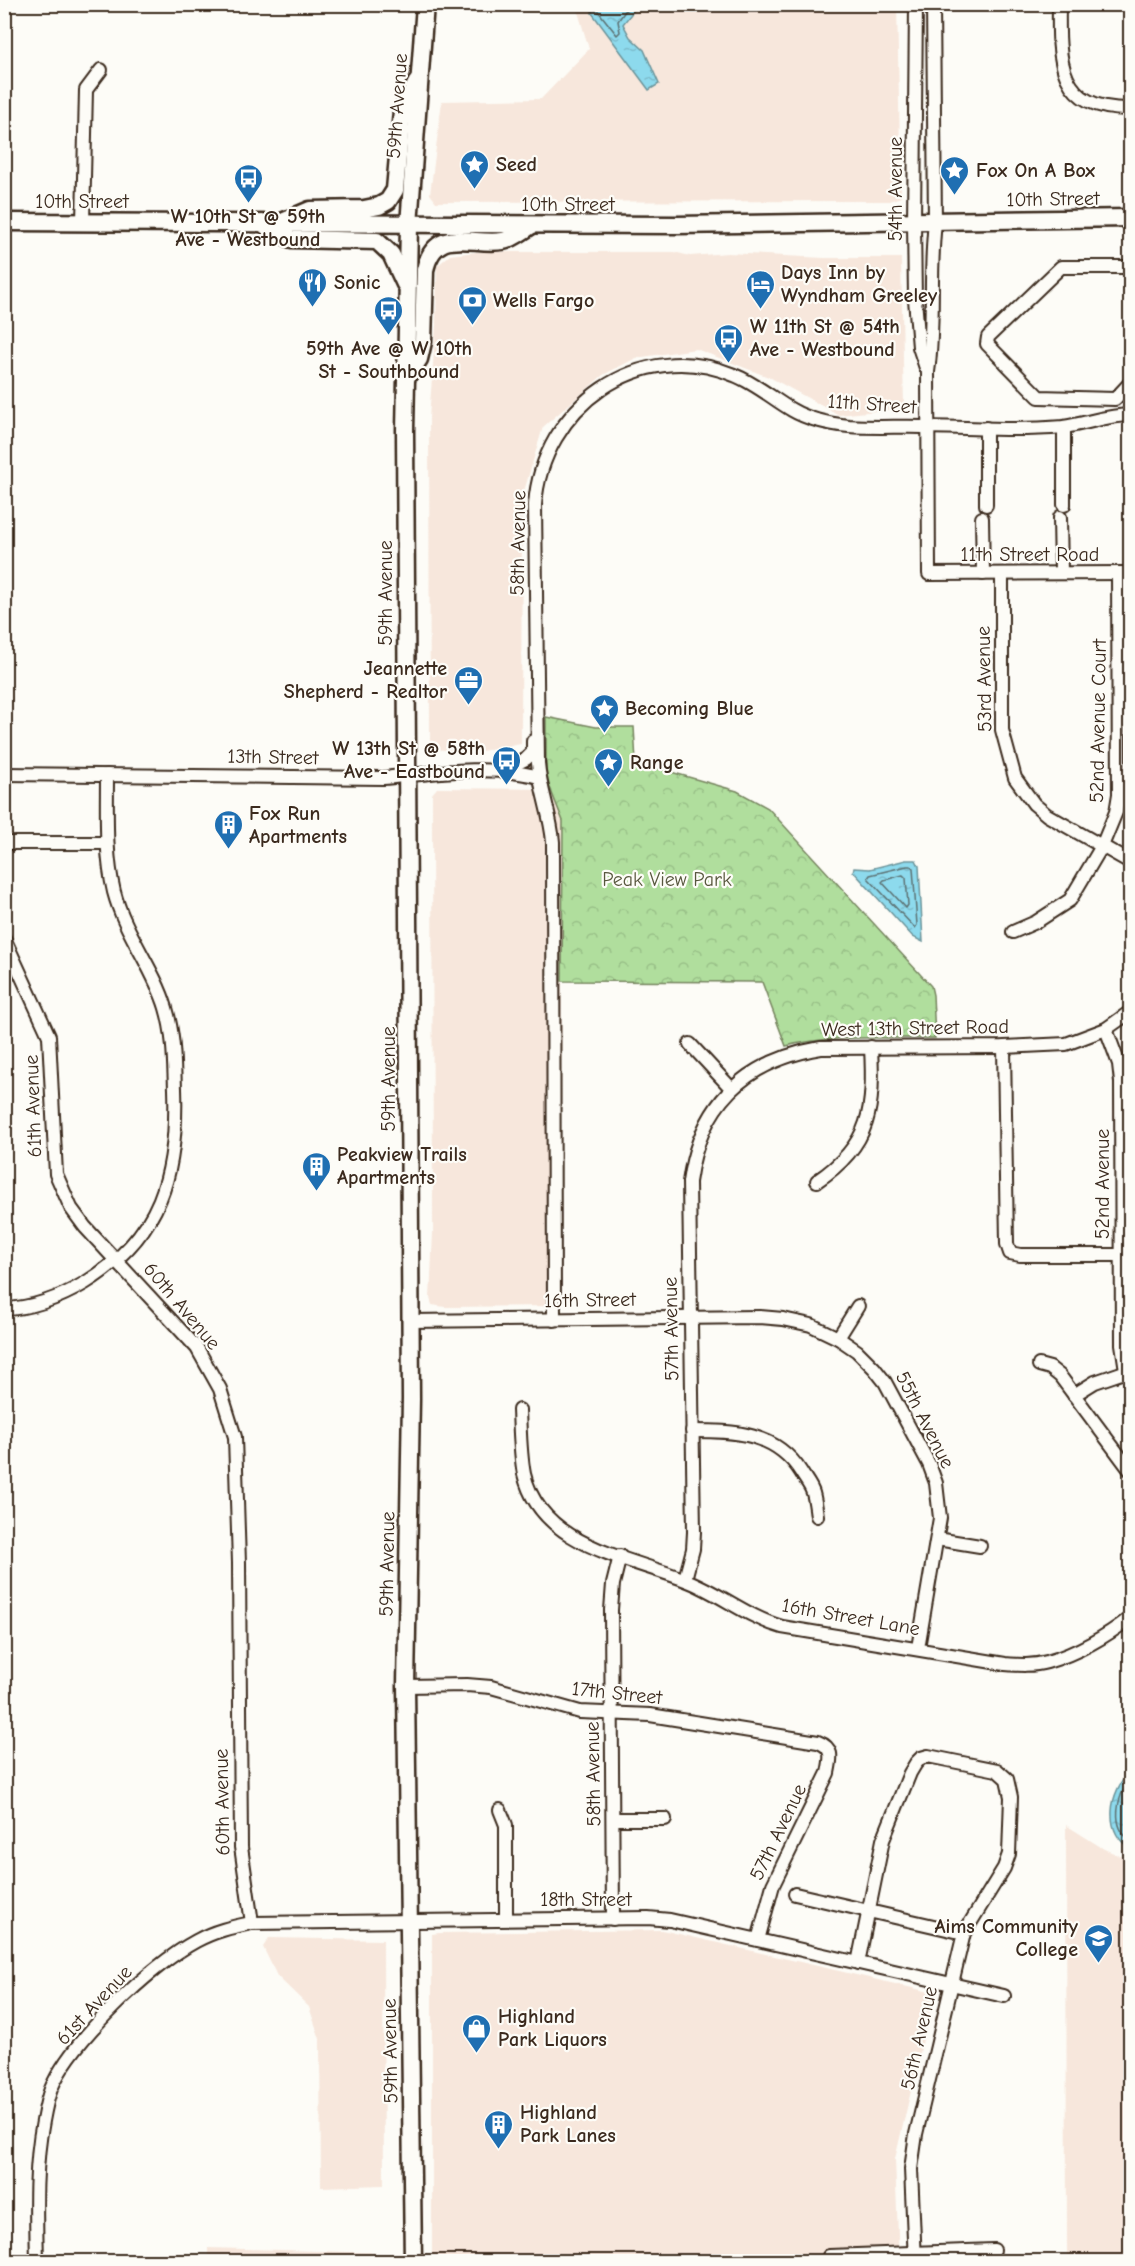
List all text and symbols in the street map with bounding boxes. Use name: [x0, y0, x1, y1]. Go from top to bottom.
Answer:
street label: 59th Avenue: [382, 53, 412, 159]
street label: 54th Avenue: [884, 137, 907, 241]
place icon: Seed: [459, 148, 491, 190]
place label: Seed: [496, 153, 537, 176]
place icon: Fox On A Box: [939, 154, 971, 196]
place label: Fox On A Box: [976, 159, 1095, 182]
bus stop icon: W 10th St @ 59th Ave - Westbound: [232, 162, 264, 204]
street label: 10th Street: [1006, 187, 1101, 211]
street label: 10th Street: [35, 190, 130, 213]
street label: 10th Street: [521, 193, 616, 216]
place label: W 10th St @ 59th Ave - Westbound: [171, 205, 325, 251]
place label: Days Inn by Wyndham Greeley: [781, 261, 938, 307]
restaurant icon: Sonic: [297, 266, 329, 308]
hotel icon: Days Inn by Wyndham Greeley: [744, 268, 776, 310]
place label: Sonic: [334, 271, 381, 294]
bank icon: Wells Fargo: [456, 284, 488, 326]
place label: Wells Fargo: [493, 289, 594, 312]
bus stop icon: 59th Ave @ W 10th St - Southbound: [373, 294, 405, 336]
place label: W 11th St @ 54th Ave - Westbound: [750, 315, 900, 361]
bus stop icon: W 11th St @ 54th Ave - Westbound: [713, 322, 745, 364]
place label: 59th Ave @ W 10th St - Southbound: [306, 337, 472, 383]
street label: 11th Street: [827, 389, 918, 419]
street label: 58th Avenue: [506, 490, 530, 596]
street label: 59th Avenue: [374, 540, 397, 646]
street label: 11th Street Road: [961, 543, 1099, 566]
street label: 53rd Avenue: [972, 626, 996, 732]
street label: 52nd Avenue Court: [1085, 638, 1111, 803]
place label: Jeannette Shepherd - Realtor: [284, 657, 447, 703]
office icon: Jeannette Shepherd - Realtor: [452, 664, 484, 706]
place icon: Becoming Blue: [588, 692, 620, 734]
place label: Becoming Blue: [625, 697, 754, 720]
place label: W 13th St @ 58th Ave - Eastbound: [332, 737, 485, 783]
bus stop icon: W 13th St @ 58th Ave - Eastbound: [490, 744, 522, 786]
street label: 13th Street: [227, 745, 320, 769]
place icon: Range: [593, 746, 625, 788]
place label: Range: [630, 751, 684, 774]
place label: Fox Run Apartments: [249, 802, 347, 848]
building icon: Fox Run Apartments: [212, 808, 244, 850]
park label: Peak View Park: [602, 868, 732, 891]
street label: West 13th Street Road: [821, 1015, 1009, 1041]
street label: 59th Avenue: [377, 1026, 400, 1132]
street label: 61th Avenue: [20, 1054, 46, 1158]
street label: 52nd Avenue: [1091, 1129, 1114, 1239]
place label: Peakview Trails Apartments: [337, 1143, 467, 1189]
building icon: Peakview Trails Apartments: [300, 1150, 332, 1192]
street label: 60th Avenue: [139, 1258, 225, 1354]
street label: 57th Avenue: [659, 1277, 683, 1381]
street label: 16th Street: [544, 1288, 637, 1312]
street label: 55th Avenue: [891, 1368, 959, 1472]
street label: 59th Avenue: [375, 1511, 399, 1617]
street label: 16th Street Lane: [780, 1594, 922, 1640]
street label: 17th Street: [571, 1677, 665, 1709]
street label: 58th Avenue: [581, 1721, 605, 1827]
street label: 60th Avenue: [210, 1748, 234, 1856]
street label: 57th Avenue: [745, 1780, 811, 1884]
street label: 18th Street: [540, 1888, 633, 1911]
place label: Aims Community College: [935, 1915, 1079, 1961]
school or university icon: Aims Community College: [1083, 1922, 1115, 1964]
street label: 61st Avenue: [51, 1960, 137, 2050]
street label: 56th Avenue: [896, 1984, 942, 2092]
street label: 59th Avenue: [378, 1998, 402, 2104]
place label: Highland Park Liquors: [498, 2005, 607, 2051]
shop icon: Highland Park Liquors: [461, 2012, 493, 2054]
place label: Highland Park Lanes: [520, 2101, 616, 2147]
building icon: Highland Park Lanes: [483, 2108, 515, 2150]

